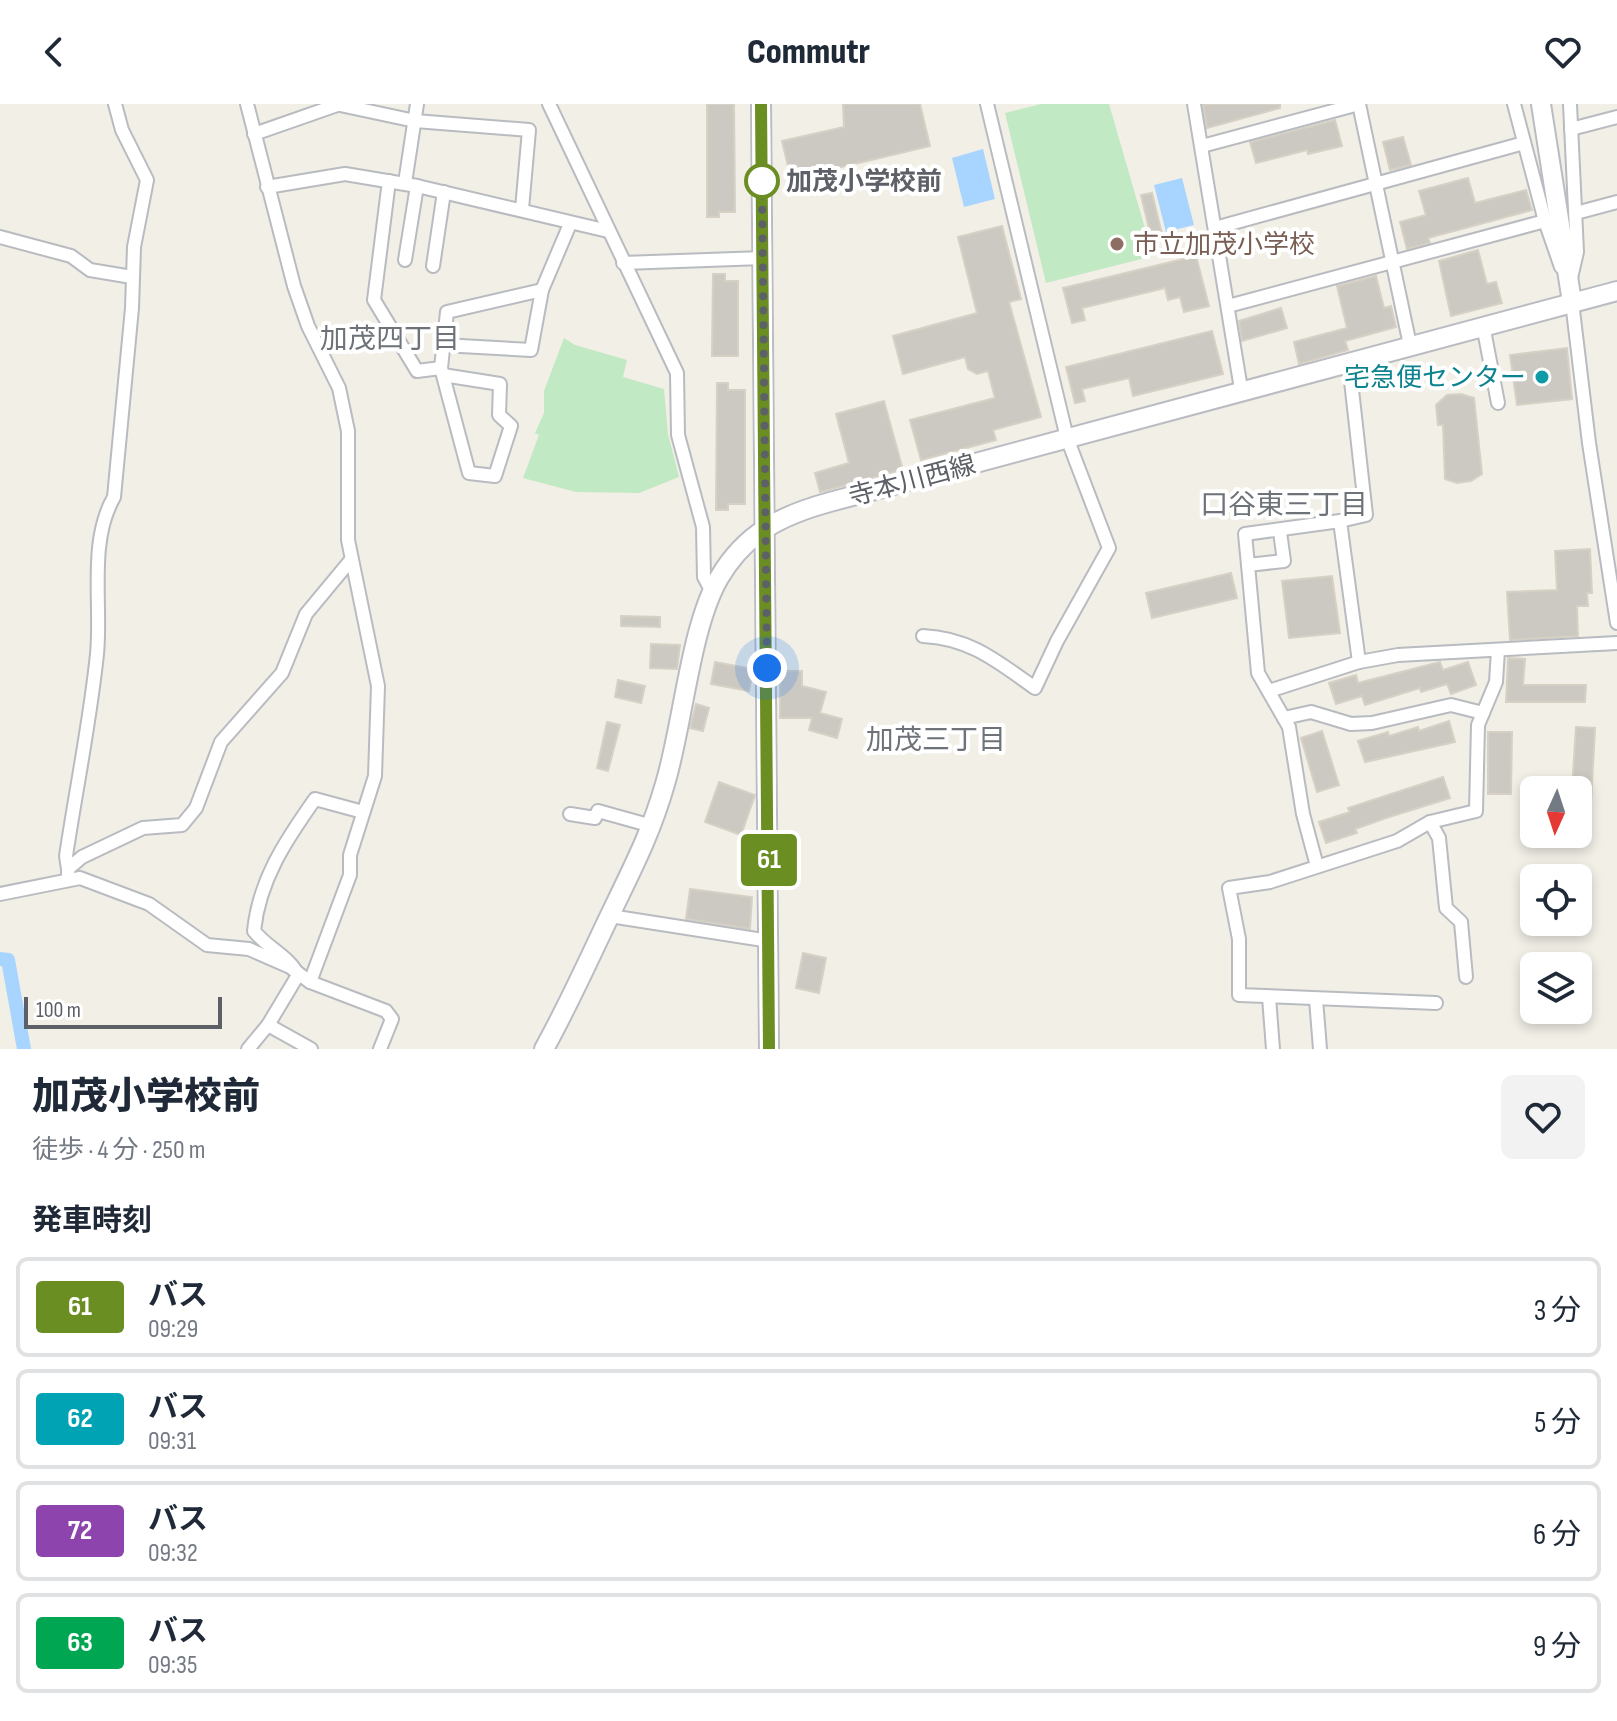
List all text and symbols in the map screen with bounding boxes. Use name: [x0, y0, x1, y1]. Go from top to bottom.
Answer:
icon: back: [32, 30, 76, 74]
icon: heart: [1541, 30, 1585, 74]
text: Commutr: [747, 31, 870, 74]
marker: 加茂小学校前: [745, 164, 779, 198]
place label: 加茂小学校前: [786, 167, 942, 198]
place label: 市立加茂小学校: [1133, 230, 1315, 261]
marker: 市立加茂小学校: [1108, 235, 1126, 253]
district label: 加茂四丁目: [320, 323, 460, 356]
place label: 宅急便センター: [1344, 363, 1526, 394]
marker: 宅急便センター: [1533, 368, 1551, 386]
street label: 寺本川西線: [846, 450, 979, 513]
district label: 口谷東三丁目: [1200, 489, 1368, 522]
your location: [747, 648, 787, 688]
district label: 加茂三丁目: [866, 724, 1006, 757]
north arrow: [1520, 776, 1592, 848]
map controls: [1520, 776, 1592, 1024]
line badge: 61: [733, 834, 805, 886]
text: 61: [757, 843, 781, 876]
button: locate: [1520, 864, 1592, 936]
button: layers: [1520, 952, 1592, 1024]
scale bar: [24, 993, 222, 1029]
text: 100 m: [36, 997, 81, 1024]
text: 加茂小学校前: [32, 1075, 260, 1120]
button: heart: [1501, 1075, 1585, 1159]
text: 徒歩 · 4 分 · 250 m: [32, 1135, 205, 1166]
text: 発車時刻: [32, 1203, 152, 1239]
text: バス: [148, 1278, 208, 1314]
text: 61: [68, 1290, 92, 1323]
text: 3 分: [1534, 1293, 1581, 1329]
text: 09:29: [148, 1314, 198, 1345]
text: バス: [148, 1390, 208, 1426]
text: 62: [67, 1402, 93, 1435]
text: 5 分: [1534, 1405, 1581, 1441]
text: 09:31: [148, 1426, 196, 1457]
text: バス: [148, 1502, 208, 1538]
text: 72: [68, 1514, 92, 1547]
text: 6 分: [1533, 1517, 1581, 1553]
text: 09:32: [148, 1538, 198, 1569]
text: バス: [148, 1614, 208, 1650]
text: 63: [67, 1626, 93, 1659]
text: 9 分: [1533, 1629, 1581, 1665]
text: 09:35: [148, 1650, 197, 1681]

